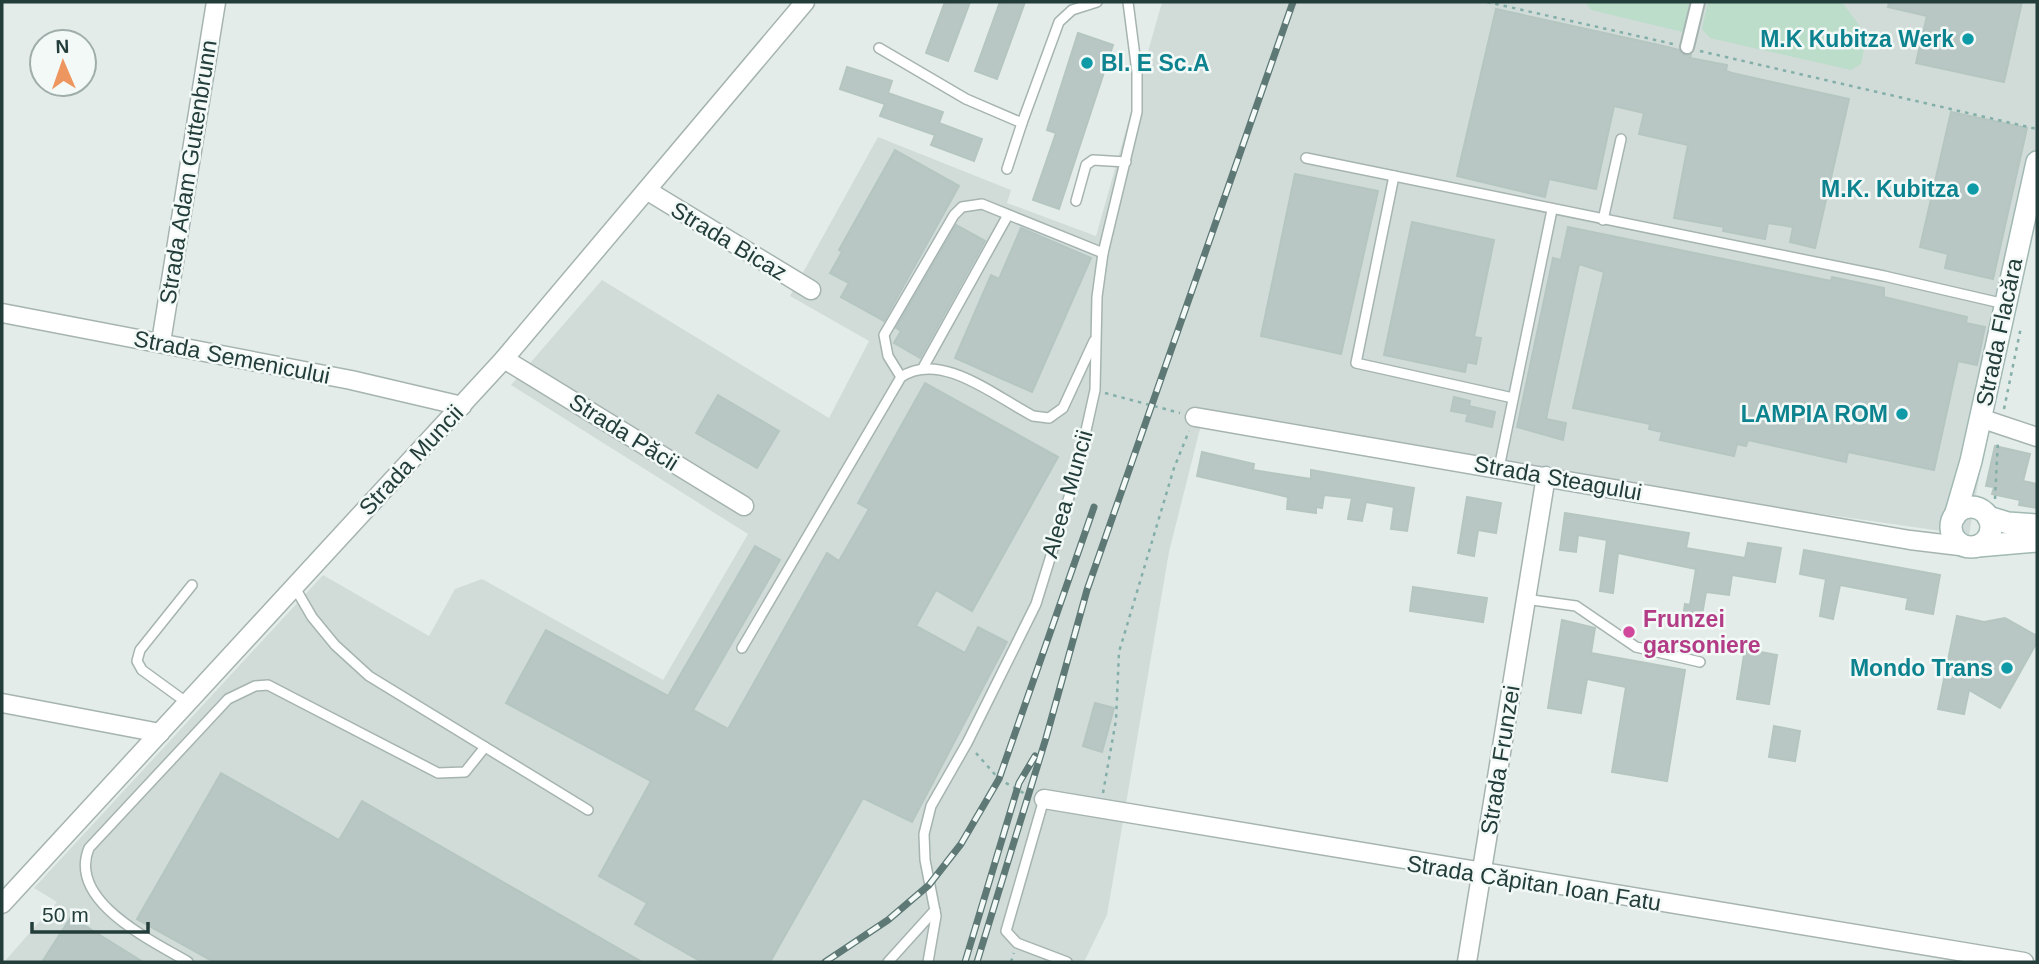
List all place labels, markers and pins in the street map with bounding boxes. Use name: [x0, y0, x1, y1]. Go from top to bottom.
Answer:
place label: M.K Kubitza Werk: [1760, 26, 1954, 52]
marker: M.K Kubitza Werk: [1960, 31, 1976, 47]
place label: Bl. E Sc.A: [1101, 50, 1210, 76]
marker: Bl. E Sc.A: [1079, 55, 1095, 71]
place label: M.K. Kubitza: [1821, 176, 1959, 202]
marker: M.K. Kubitza: [1965, 181, 1981, 197]
place label: LAMPIA ROM: [1741, 401, 1888, 427]
marker: LAMPIA ROM: [1894, 406, 1910, 422]
place label: Frunzei garsoniere: [1643, 606, 1761, 658]
marker: Frunzei garsoniere: [1621, 624, 1637, 640]
place label: Mondo Trans: [1850, 655, 1993, 681]
marker: Mondo Trans: [1999, 660, 2015, 676]

